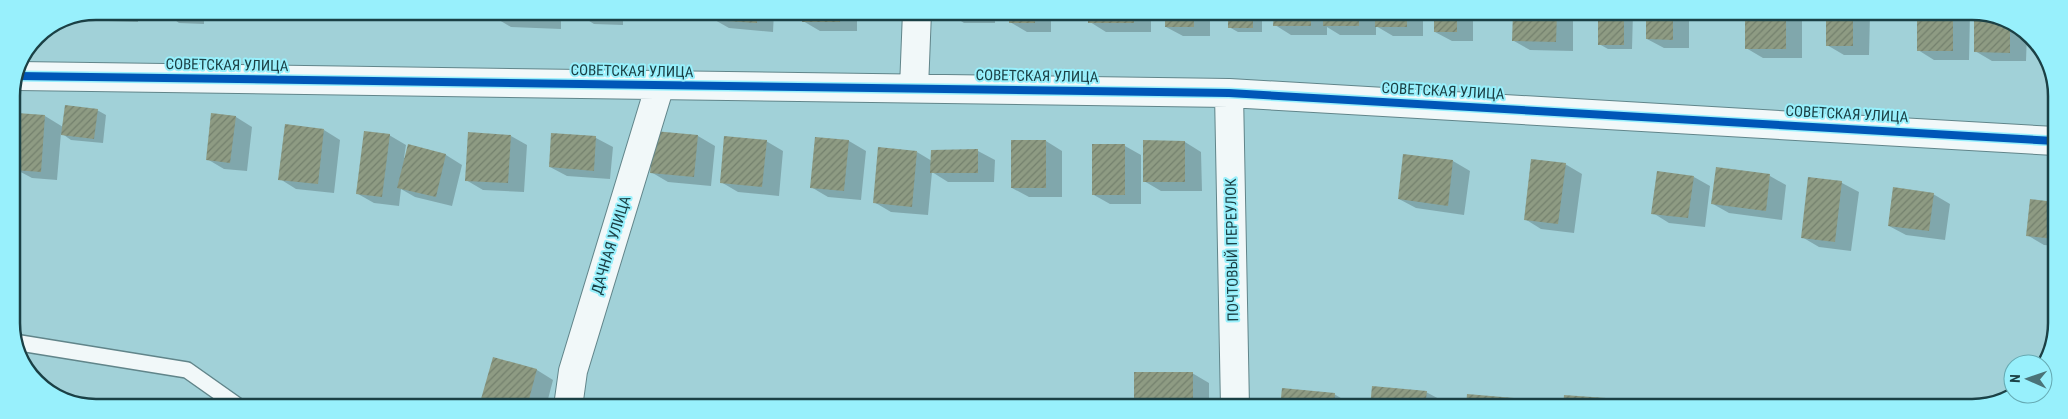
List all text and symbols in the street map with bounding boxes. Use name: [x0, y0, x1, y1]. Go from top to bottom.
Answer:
street label: СОВЕТСКАЯ УЛИЦА: [165, 55, 289, 75]
street label: СОВЕТСКАЯ УЛИЦА: [570, 61, 694, 81]
street label: СОВЕТСКАЯ УЛИЦА: [975, 66, 1099, 86]
street label: СОВЕТСКАЯ УЛИЦА: [1381, 79, 1505, 103]
street label: СОВЕТСКАЯ УЛИЦА: [1785, 102, 1909, 126]
street label: ПОЧТОВЫЙ ПЕРЕУЛОК: [1222, 178, 1242, 322]
street label: ДАЧНАЯ УЛИЦА: [587, 193, 635, 296]
north arrow: [2003, 354, 2053, 404]
text: N: [2007, 374, 2023, 383]

